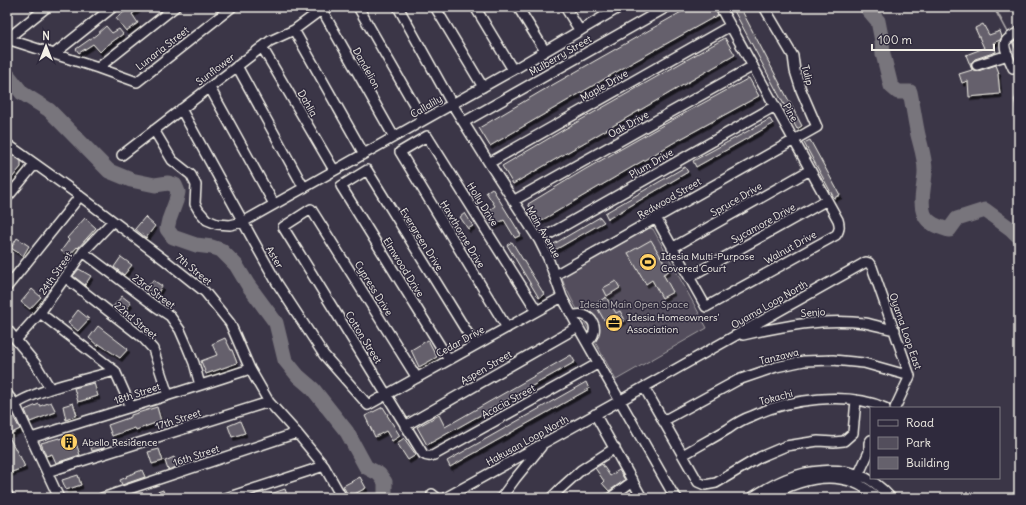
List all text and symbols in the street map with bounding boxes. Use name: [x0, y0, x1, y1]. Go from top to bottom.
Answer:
street label: Lunaria Street: [133, 23, 192, 73]
north arrow: [26, 26, 66, 66]
scale bar: [872, 26, 994, 52]
text: N: [42, 29, 50, 43]
street label: Mulberry Street: [527, 32, 594, 79]
text: 100 m: [878, 32, 912, 47]
street label: Dandelion: [350, 45, 383, 92]
street label: Sunflower: [193, 50, 237, 88]
street label: Tulip: [799, 64, 817, 87]
street label: Maple Drive: [578, 67, 631, 104]
street label: Dahlia: [295, 88, 321, 119]
street label: Callalily: [408, 92, 445, 121]
street label: Pine: [780, 101, 801, 124]
street label: Oak Drive: [606, 108, 651, 141]
street label: Plum Drive: [627, 146, 676, 181]
street label: Redwood Street: [635, 175, 704, 222]
street label: Spruce Drive: [708, 179, 764, 219]
street label: Holly Drive: [464, 180, 501, 228]
street label: Hawthorne Drive: [437, 198, 488, 271]
street label: Sycamore Drive: [729, 200, 798, 246]
street label: Main Avenue: [524, 204, 564, 260]
street label: Evergreen Drive: [397, 205, 446, 273]
street label: Walnut Drive: [762, 228, 819, 267]
street label: Elmwood Drive: [380, 235, 427, 299]
street label: Aster: [263, 244, 286, 271]
street label: 24th Street: [36, 249, 75, 297]
place label: Idesia Multi-Purpose Covered Court: [661, 250, 754, 275]
street label: 7th Street: [173, 251, 215, 288]
sports icon: Idesia Multi-Purpose Covered Court: [638, 252, 658, 272]
street label: Cypress Drive: [352, 258, 396, 318]
street label: 23rd Street: [130, 271, 178, 312]
street label: Oyama Loop North: [729, 277, 810, 332]
street label: Oyama Loop East: [886, 291, 925, 372]
park label: Idesia Main Open Space: [580, 298, 688, 311]
street label: 22nd Street: [112, 299, 160, 342]
street label: Senjo: [800, 305, 826, 320]
street label: Cotton Street: [342, 309, 385, 366]
place label: Idesia Homeowners' Association: [627, 311, 720, 336]
office icon: Idesia Homeowners' Association: [604, 313, 624, 333]
street label: Cedar Drive: [434, 323, 487, 360]
street label: Tanzawa: [758, 345, 800, 368]
street label: Aspen Street: [458, 347, 515, 387]
street label: 18th Street: [112, 380, 163, 407]
street label: Acacia Street: [479, 381, 538, 421]
street label: Tokachi: [758, 387, 794, 408]
street label: 17th Street: [154, 406, 203, 433]
legend: [870, 407, 1000, 479]
street label: Hakusan Loop North: [484, 412, 571, 469]
text: Road: [906, 415, 934, 430]
building icon: Abello Residence: [59, 432, 79, 452]
text: Park: [906, 435, 931, 450]
place label: Abello Residence: [82, 436, 157, 449]
street label: 16th Street: [171, 442, 222, 469]
text: Building: [906, 455, 950, 470]

